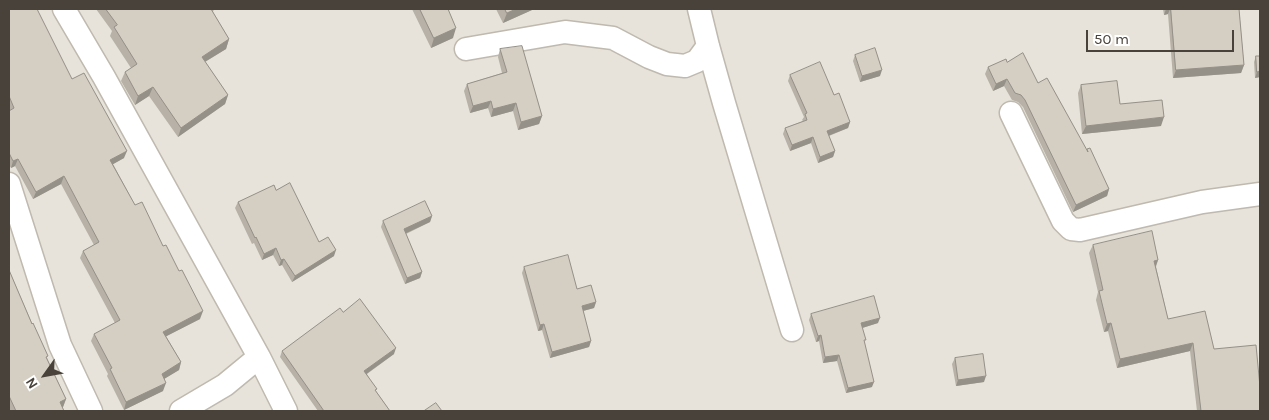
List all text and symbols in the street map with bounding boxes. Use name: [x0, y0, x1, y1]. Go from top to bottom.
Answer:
scale bar: [1089, 20, 1236, 52]
text: 50 m: [1094, 30, 1129, 48]
north arrow: [20, 350, 70, 400]
text: N: [22, 374, 42, 392]

